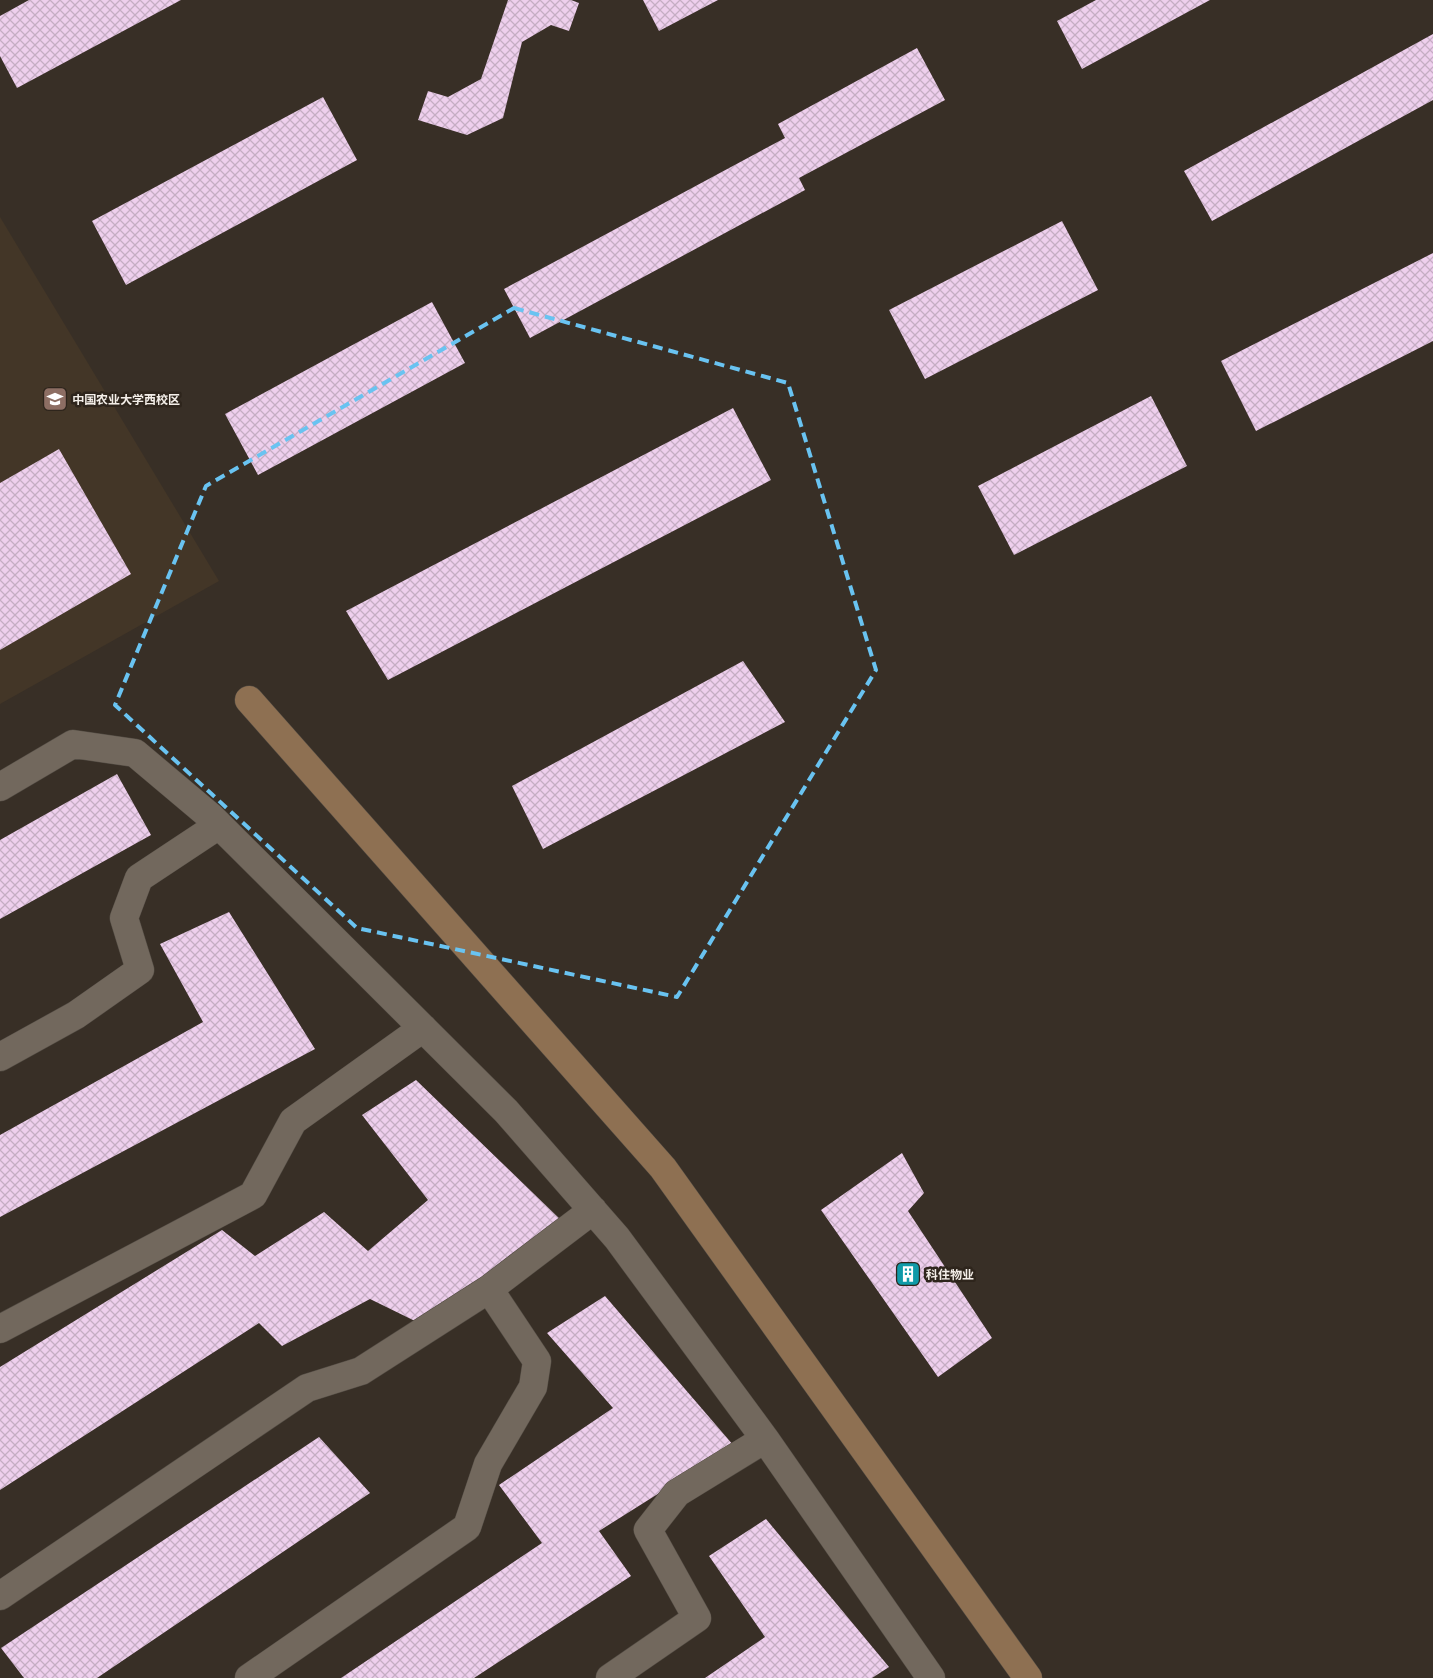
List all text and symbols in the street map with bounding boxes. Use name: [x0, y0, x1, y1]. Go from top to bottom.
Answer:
school or university icon: 中国农业大学西校区: [42, 386, 68, 412]
place label: 中国农业大学西校区: [72, 392, 180, 407]
building icon: 科住物业: [895, 1261, 921, 1287]
place label: 科住物业: [926, 1267, 974, 1282]

